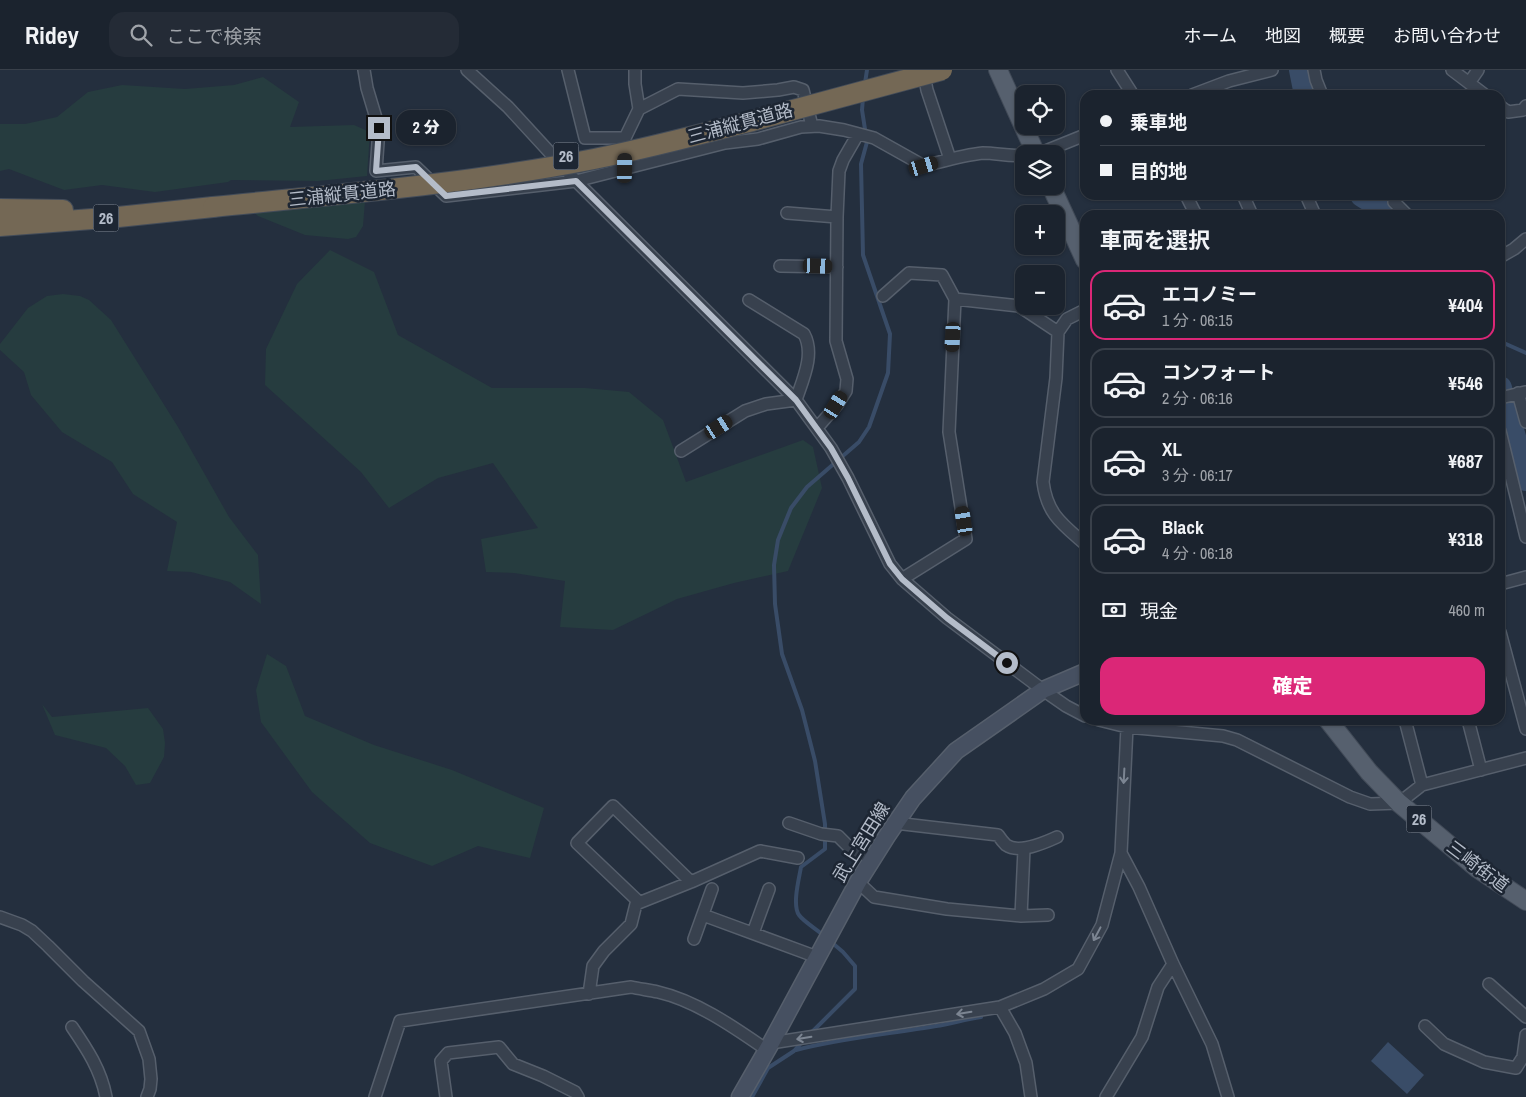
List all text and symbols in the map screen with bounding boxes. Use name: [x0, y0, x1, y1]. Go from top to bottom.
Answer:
search box: [109, 12, 459, 57]
text: Ridey: [25, 19, 79, 51]
icon: search: [127, 21, 155, 49]
text: ここで検索: [167, 23, 262, 49]
text: ホーム: [1184, 23, 1237, 48]
text: 地図: [1265, 23, 1301, 48]
text: 概要: [1329, 23, 1365, 48]
text: お問い合わせ: [1393, 23, 1501, 48]
map controls: [1015, 85, 1065, 315]
button: locate: [1015, 85, 1065, 135]
street label: 三浦縦貫道路: [685, 97, 795, 149]
text: 乗車地: [1130, 109, 1187, 135]
callout: 2 分: [396, 110, 456, 146]
text: 2 分: [413, 116, 439, 138]
route end: [368, 117, 390, 139]
road number: 26: [554, 142, 578, 170]
button: layers: [1015, 145, 1065, 195]
car: [617, 153, 632, 183]
car: [907, 154, 940, 178]
text: 目的地: [1130, 158, 1187, 184]
street label: 三浦縦貫道路: [287, 176, 397, 212]
road number: 26: [94, 204, 118, 232]
button: +: [1015, 205, 1065, 255]
text: 車両を選択: [1100, 225, 1210, 255]
car: [802, 258, 833, 274]
button: −: [1015, 265, 1065, 315]
text: エコノミー: [1162, 281, 1257, 307]
icon: car: [1102, 283, 1147, 328]
text: ¥404: [1448, 292, 1483, 318]
text: 1 分 · 06:15: [1162, 309, 1233, 331]
car: [944, 322, 961, 352]
text: コンフォート: [1162, 359, 1275, 385]
icon: car: [1102, 361, 1147, 406]
text: ¥546: [1448, 370, 1483, 396]
text: 2 分 · 06:16: [1162, 387, 1233, 409]
car: [821, 388, 850, 422]
car: [702, 413, 735, 441]
text: XL: [1162, 436, 1182, 462]
icon: car: [1102, 439, 1147, 484]
text: ¥687: [1448, 448, 1483, 474]
text: 3 分 · 06:17: [1162, 464, 1233, 486]
car: [954, 505, 973, 537]
text: Black: [1162, 514, 1204, 540]
icon: car: [1102, 517, 1147, 562]
text: ¥318: [1448, 526, 1483, 552]
text: 4 分 · 06:18: [1162, 542, 1233, 564]
icon: cash: [1100, 596, 1128, 624]
text: 現金: [1140, 598, 1178, 624]
text: 460 m: [1449, 599, 1485, 621]
route start: [996, 652, 1018, 674]
button: 確定: [1100, 657, 1485, 715]
one-way arrow: [1119, 767, 1128, 783]
street label: 武上宮田線: [827, 797, 895, 887]
road number: 26: [1406, 806, 1432, 832]
street label: 三崎街道: [1442, 834, 1514, 898]
one-way arrow: [1092, 927, 1102, 942]
one-way arrow: [957, 1008, 973, 1018]
one-way arrow: [796, 1033, 812, 1043]

